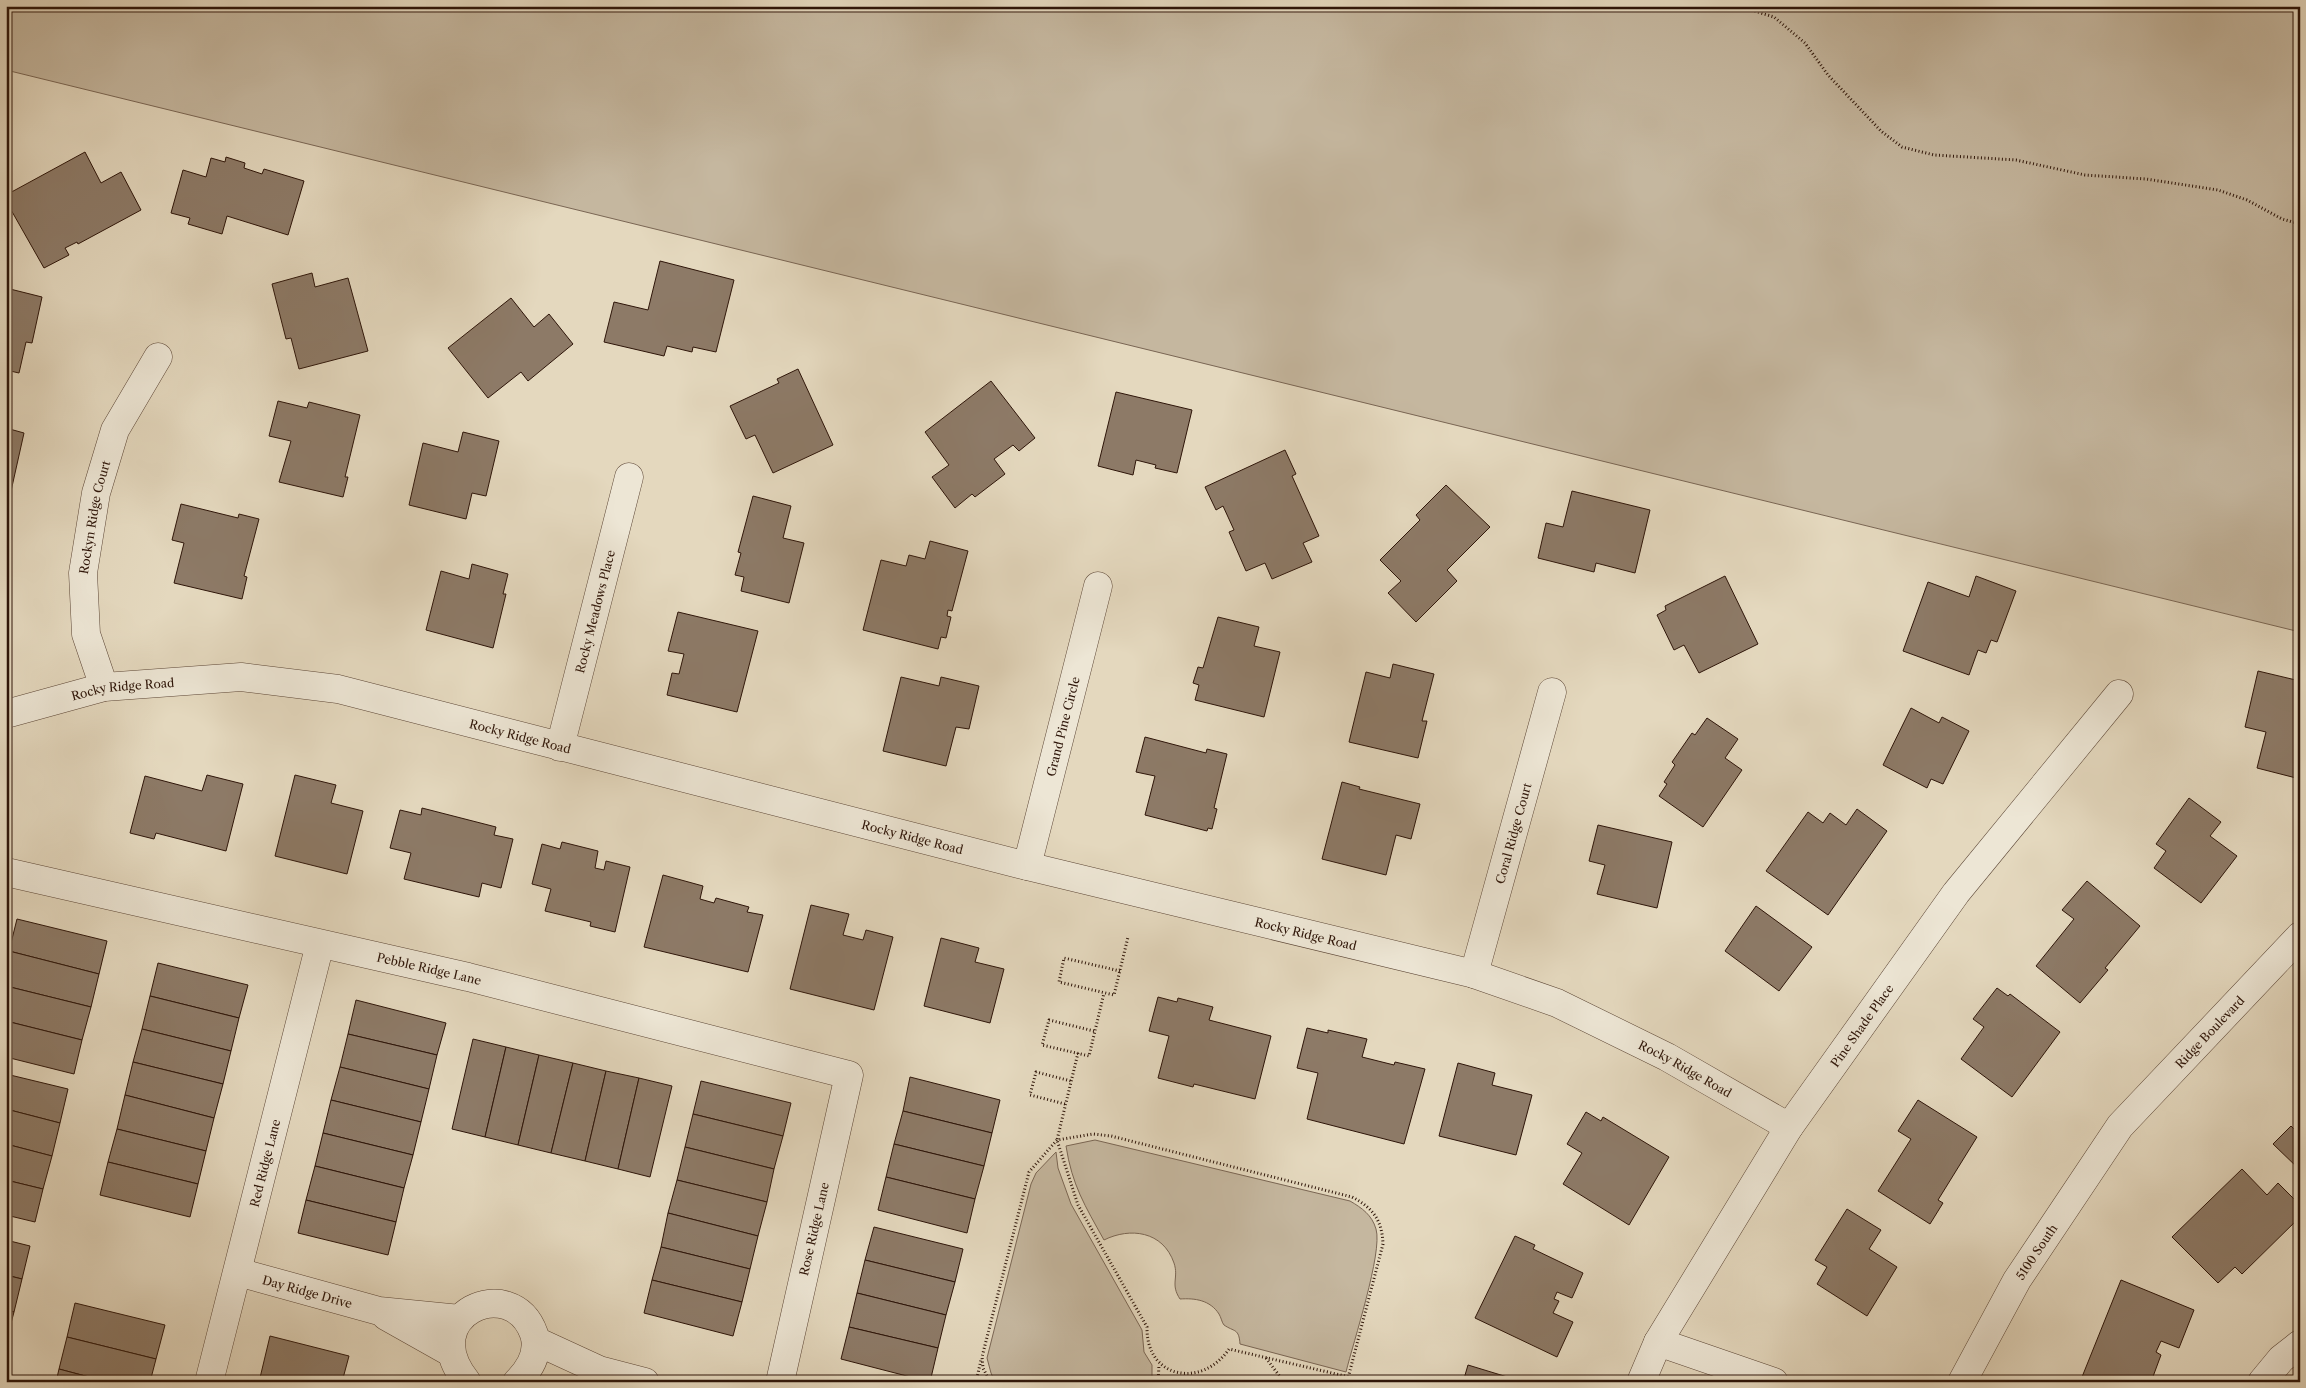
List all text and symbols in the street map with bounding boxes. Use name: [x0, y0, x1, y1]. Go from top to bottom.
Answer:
street label: Rockyn Ridge Court: [75, 458, 113, 575]
street label: Rocky Meadows Place: [572, 548, 618, 675]
street label: Rocky Ridge Road: [69, 674, 176, 703]
street label: Grand Pine Circle: [1043, 675, 1082, 778]
street label: Rocky Ridge Road: [468, 716, 573, 756]
street label: Coral Ridge Court: [1492, 780, 1534, 885]
street label: Rocky Ridge Road: [860, 816, 966, 857]
street label: Rocky Ridge Road: [1253, 914, 1359, 953]
street label: Pebble Ridge Lane: [375, 949, 483, 988]
street label: Pine Shade Place: [1827, 981, 1896, 1070]
street label: Ridge Boulevard: [2172, 992, 2248, 1071]
street label: Rocky Ridge Road: [1636, 1037, 1735, 1101]
street label: Red Ridge Lane: [246, 1117, 283, 1209]
street label: Rose Ridge Lane: [796, 1181, 832, 1277]
street label: 5100 South: [2012, 1221, 2060, 1282]
street label: Day Ridge Drive: [261, 1272, 354, 1311]

